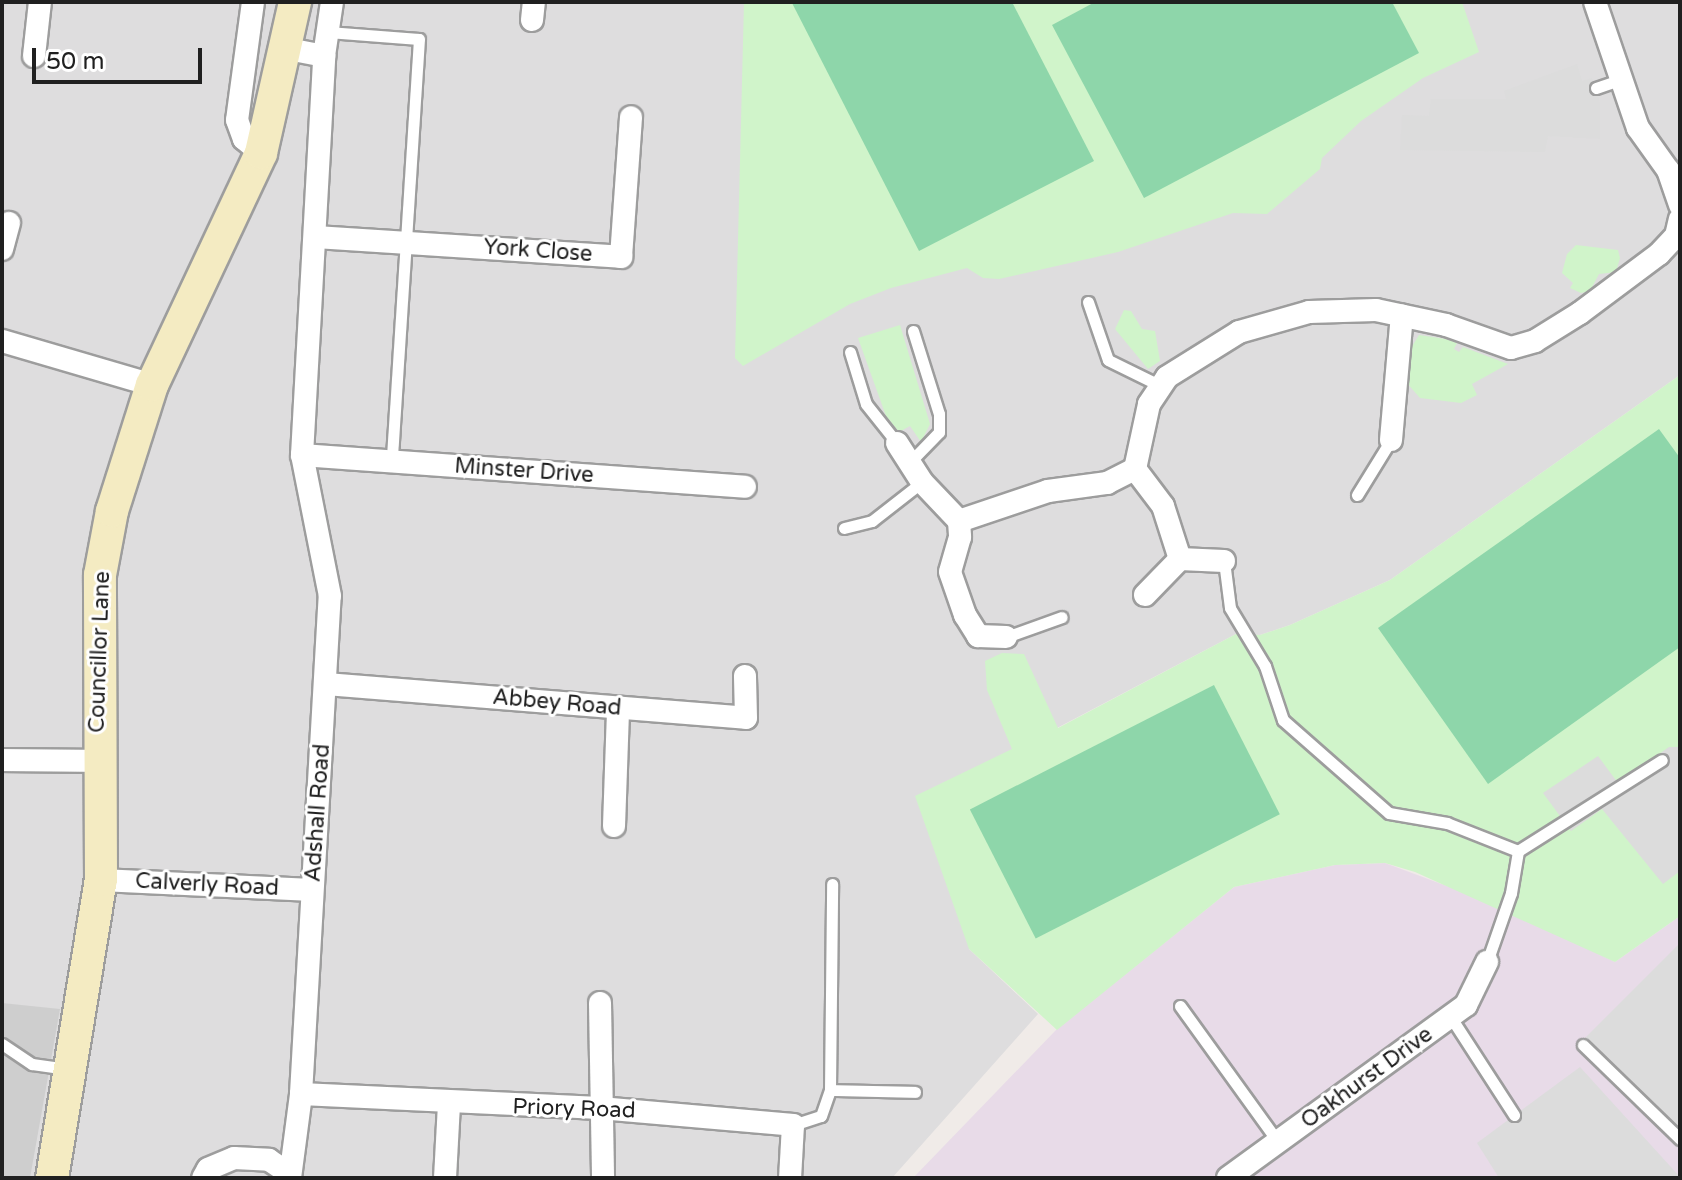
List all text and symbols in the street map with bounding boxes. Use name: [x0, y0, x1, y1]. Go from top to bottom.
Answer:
scale bar: [36, 32, 206, 82]
text: 50 m: [46, 47, 104, 76]
street label: York Close: [483, 234, 593, 268]
street label: Minster Drive: [454, 453, 594, 489]
street label: Councillor Lane: [84, 571, 116, 733]
street label: Abbey Road: [491, 684, 623, 722]
street label: Adshall Road: [300, 743, 336, 883]
street label: Calverly Road: [135, 868, 279, 902]
street label: Oakhurst Drive: [1296, 1021, 1438, 1135]
street label: Priory Road: [512, 1094, 636, 1124]

